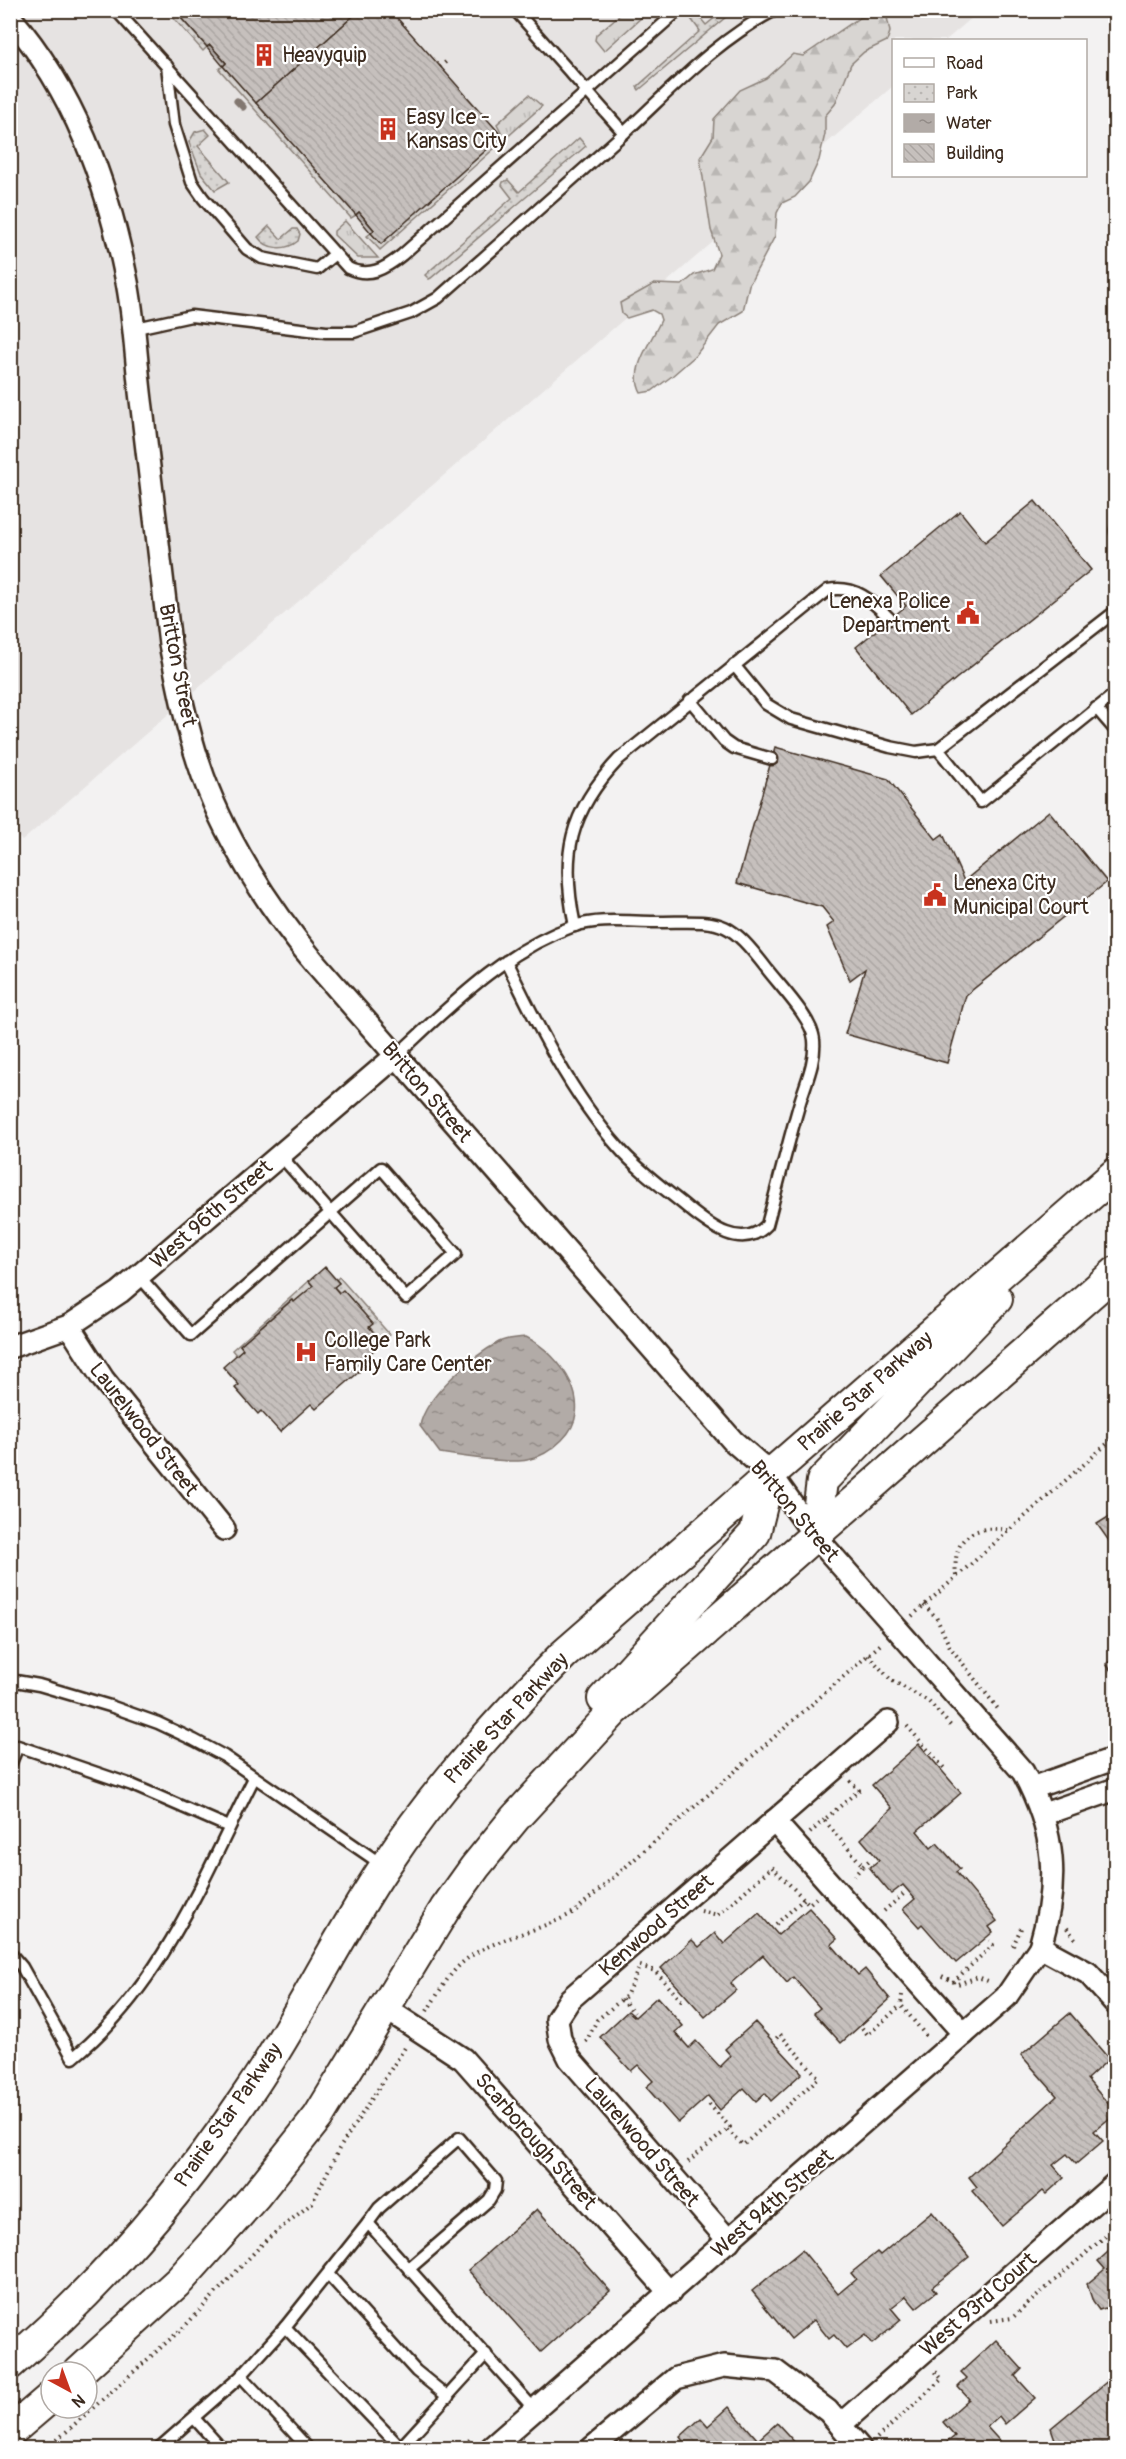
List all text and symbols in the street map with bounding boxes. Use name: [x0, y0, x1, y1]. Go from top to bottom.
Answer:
legend: [892, 39, 1087, 177]
building icon: Heavyquip: [251, 42, 277, 68]
place label: Heavyquip: [282, 42, 367, 69]
text: Road: [946, 52, 983, 75]
text: Park: [946, 82, 978, 105]
place label: Easy Ice - Kansas City: [406, 104, 507, 155]
text: Water: [946, 112, 992, 135]
building icon: Easy Ice - Kansas City: [375, 116, 401, 142]
text: Building: [946, 142, 1004, 165]
place label: Lenexa Police Department: [829, 588, 951, 639]
public building icon: Lenexa Police Department: [955, 600, 981, 626]
street label: Britton Street: [152, 601, 203, 729]
place label: Lenexa City Municipal Court: [953, 870, 1089, 921]
public building icon: Lenexa City Municipal Court: [922, 882, 948, 908]
street label: Britton Street: [376, 1036, 478, 1149]
street label: West 96th Street: [145, 1153, 279, 1275]
street label: Prairie Star Parkway: [792, 1325, 939, 1458]
place label: College Park Family Care Center: [324, 1327, 492, 1378]
hospital icon: College Park Family Care Center: [293, 1339, 319, 1365]
street label: Laurelwood Street: [83, 1357, 205, 1502]
street label: Britton Street: [744, 1455, 845, 1568]
street label: Prairie Star Parkway: [438, 1647, 574, 1790]
street label: Kenwood Street: [593, 1868, 720, 1982]
street label: Prairie Star Parkway: [168, 2038, 288, 2193]
street label: Scarborough Street: [469, 2067, 603, 2216]
street label: Laurelwood Street: [578, 2072, 706, 2213]
street label: West 94th Street: [706, 2142, 840, 2264]
street label: West 93rd Court: [914, 2246, 1043, 2362]
north arrow: [39, 2360, 99, 2420]
text: N: [67, 2389, 89, 2412]

